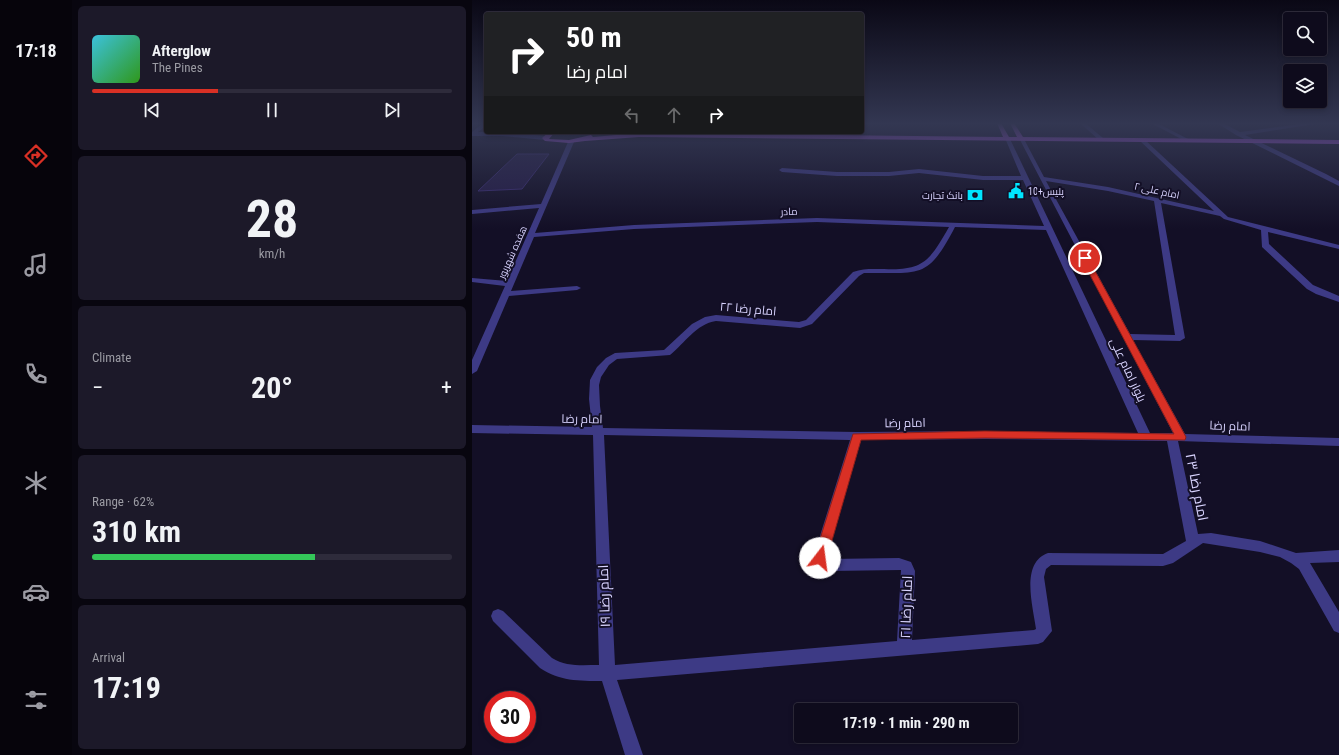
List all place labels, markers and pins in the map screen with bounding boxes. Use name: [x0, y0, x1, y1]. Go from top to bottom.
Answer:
public building icon: پلیس+10: [1007, 182, 1025, 200]
bank icon: بانک تجارت: [966, 186, 984, 204]
place label: پلیس+10: [1028, 186, 1064, 198]
place label: بانک تجارت: [922, 190, 963, 201]
pin: [1068, 241, 1102, 275]

